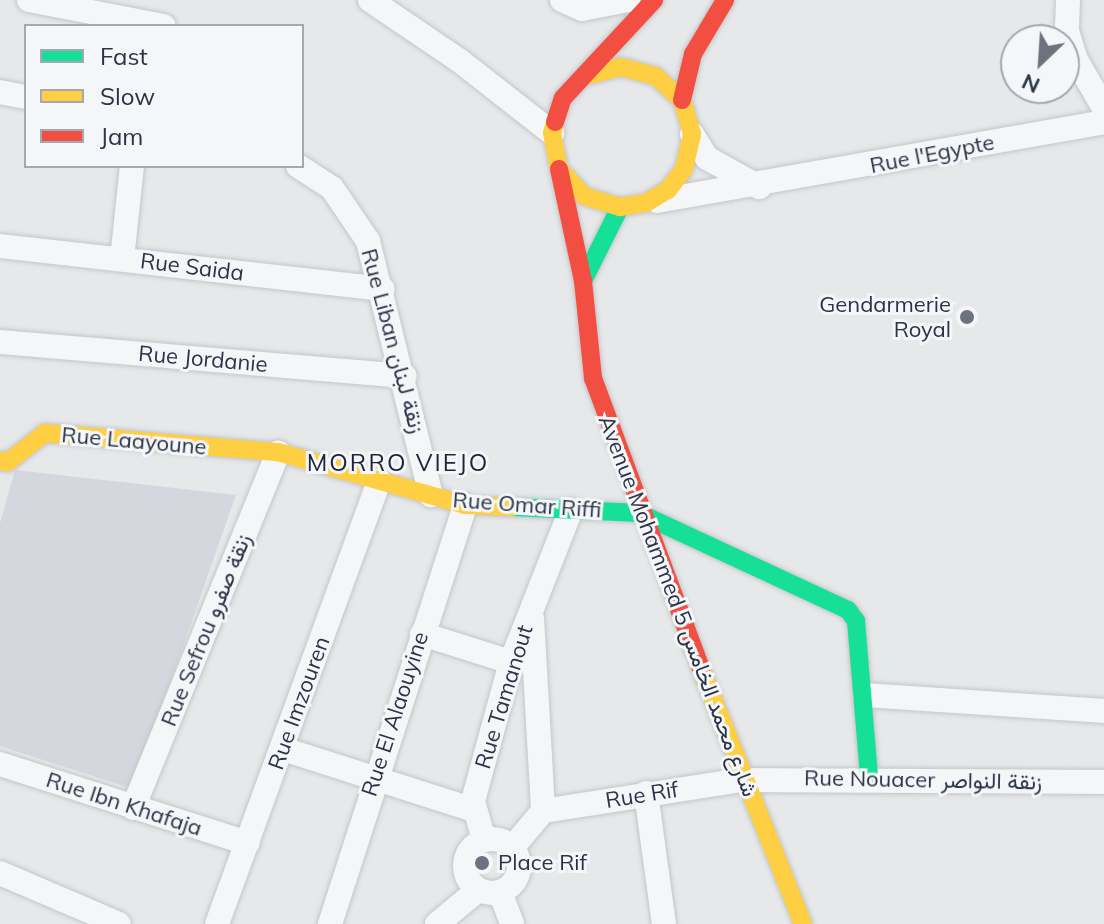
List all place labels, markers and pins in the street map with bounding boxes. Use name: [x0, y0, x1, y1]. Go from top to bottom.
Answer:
place label: Gendarmerie Royal: [819, 291, 951, 342]
marker: Gendarmerie Royal: [958, 308, 976, 326]
place label: Place Rif: [498, 850, 587, 876]
marker: Place Rif: [473, 854, 491, 872]

